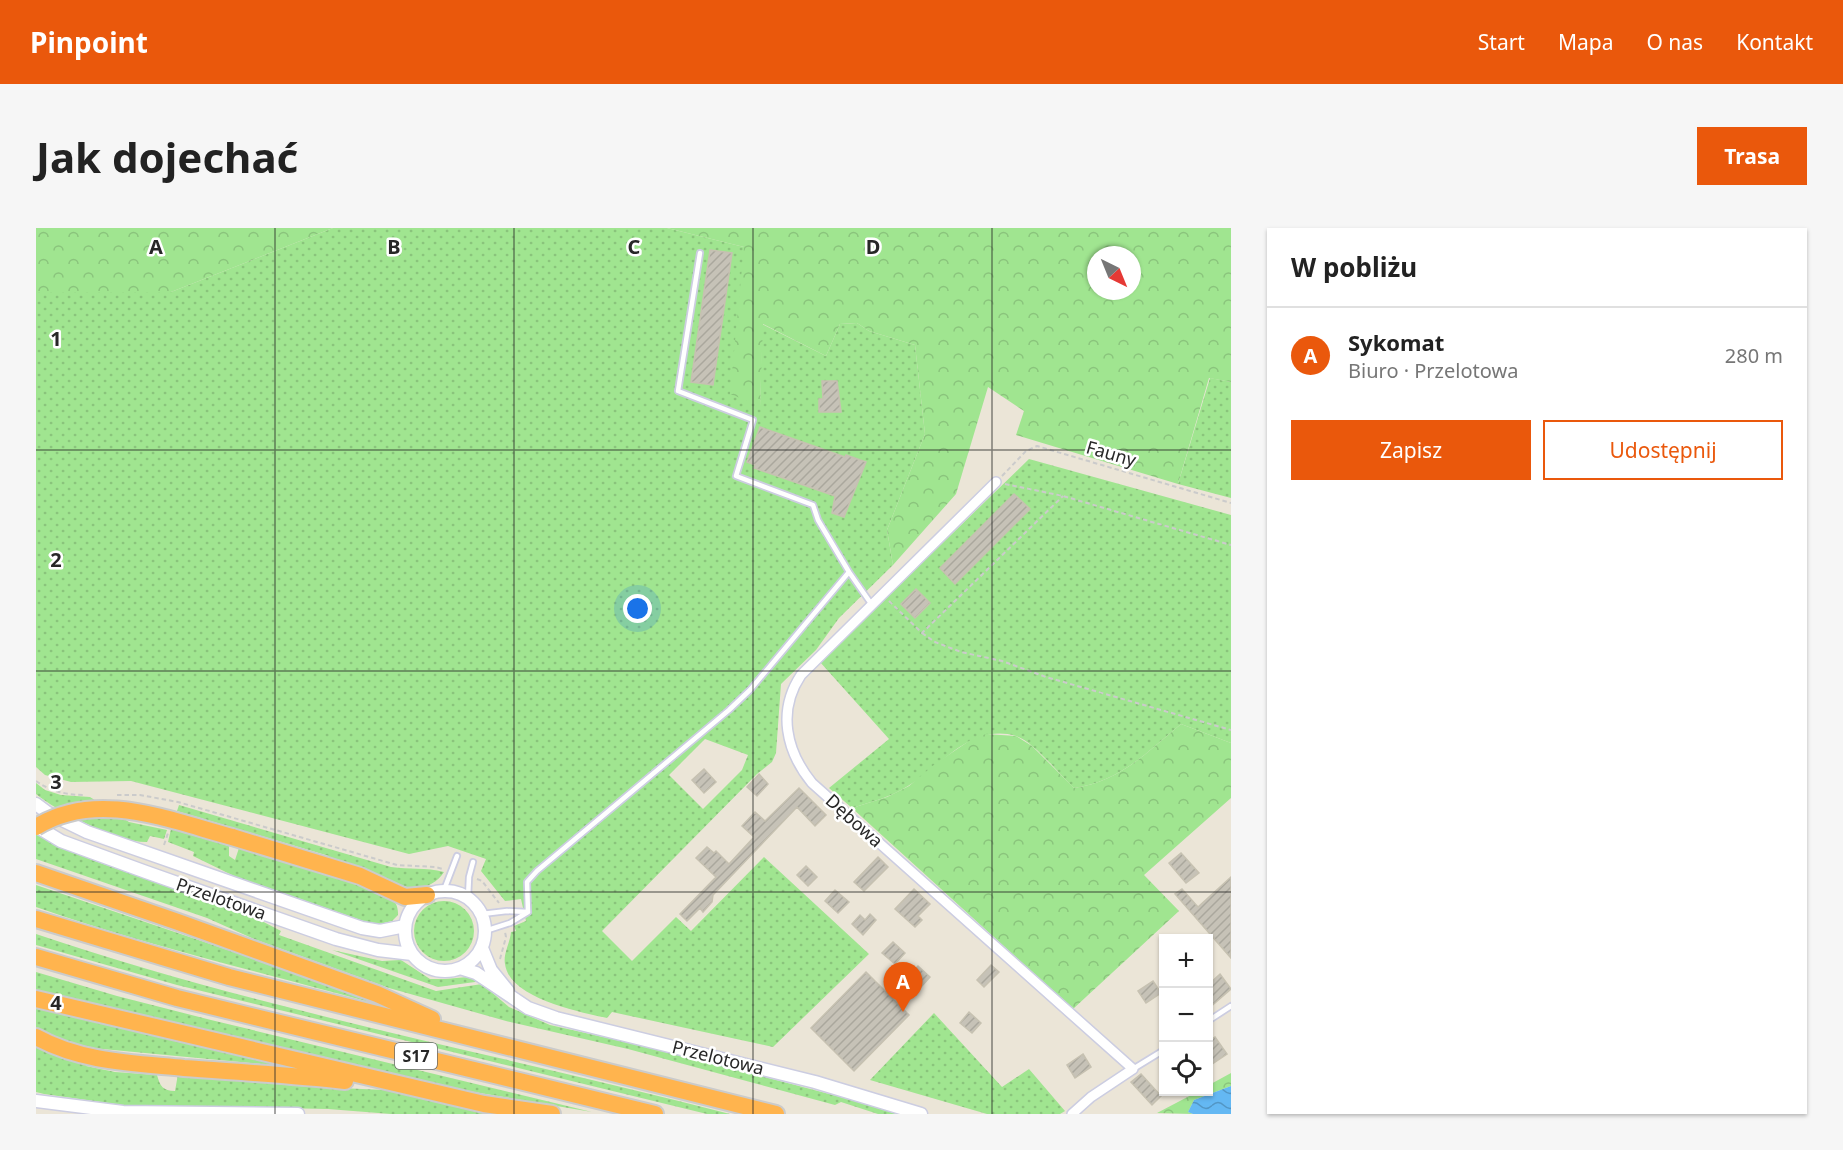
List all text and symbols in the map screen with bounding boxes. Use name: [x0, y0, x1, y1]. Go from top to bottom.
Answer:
text: Pinpoint: [30, 23, 148, 61]
text: Start: [1478, 28, 1525, 56]
text: Mapa: [1558, 28, 1613, 56]
text: O nas: [1646, 28, 1703, 56]
text: Kontakt: [1736, 28, 1813, 56]
button: Trasa: [1697, 127, 1807, 185]
text: Jak dojechać: [36, 128, 298, 185]
text: A: [149, 233, 163, 260]
text: B: [387, 233, 401, 260]
text: C: [628, 233, 641, 260]
text: D: [866, 233, 880, 260]
north arrow: [1087, 246, 1141, 300]
text: W pobliżu: [1291, 249, 1417, 285]
text: 1: [50, 325, 62, 352]
text: Sykomat: [1348, 327, 1444, 357]
text: A: [1304, 342, 1317, 369]
text: 280 m: [1725, 342, 1783, 369]
text: Biuro · Przelotowa: [1348, 357, 1518, 384]
button: Zapisz: [1291, 420, 1531, 480]
button: Udostępnij: [1543, 420, 1783, 480]
street label: Fauny: [1084, 434, 1140, 472]
text: 2: [50, 546, 62, 573]
your location: [623, 594, 652, 623]
text: 3: [50, 768, 62, 795]
street label: Dębowa: [821, 788, 888, 852]
street label: Przelotowa: [173, 871, 270, 925]
map controls: [1159, 934, 1213, 1096]
button: +: [1159, 934, 1213, 988]
pin: A: [884, 962, 922, 1012]
button: −: [1159, 988, 1213, 1042]
text: 4: [50, 989, 62, 1016]
street label: Przelotowa: [670, 1034, 767, 1080]
button: locate: [1159, 1042, 1213, 1096]
road number: S17: [395, 1043, 437, 1069]

